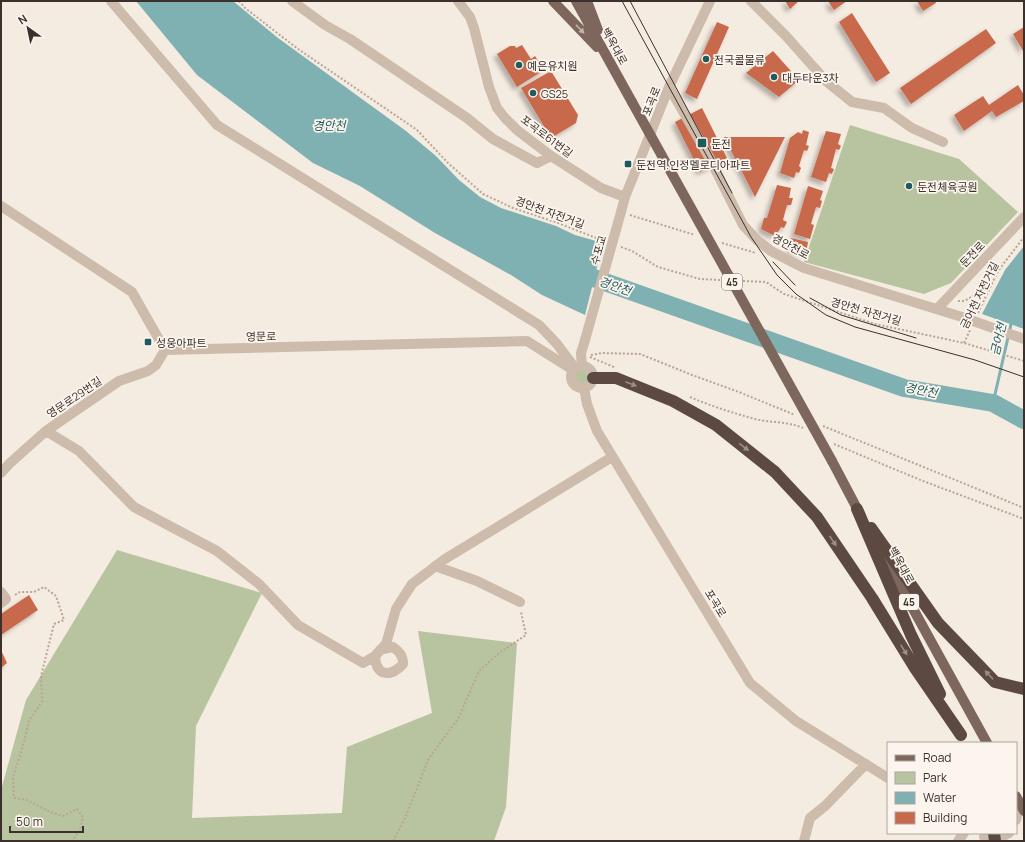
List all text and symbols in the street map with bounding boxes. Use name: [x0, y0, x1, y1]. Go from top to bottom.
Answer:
north arrow: [8, 8, 48, 48]
text: N: [15, 11, 30, 28]
one-way arrow: [576, 24, 585, 34]
street label: 백옥대로: [599, 25, 631, 67]
place label: 전국콜물류: [714, 52, 765, 67]
marker: 전국콜물류: [701, 54, 711, 64]
place label: 예은유치원: [527, 58, 578, 73]
marker: 예은유치원: [514, 60, 524, 70]
place label: 대두타운3차: [782, 70, 839, 85]
marker: 대두타운3차: [769, 72, 779, 82]
street label: 포곡로: [638, 84, 664, 118]
place label: GS25: [541, 86, 568, 101]
marker: GS25: [528, 88, 538, 98]
street label: 포곡로61번길: [518, 111, 576, 161]
water label: 경안천: [312, 117, 348, 134]
place label: 둔전: [711, 136, 731, 151]
marker: 둔전: [696, 137, 708, 149]
place label: 둔전역.인정멜로디아파트: [636, 157, 750, 172]
marker: 둔전역.인정멜로디아파트: [623, 159, 633, 169]
place label: 둔전체육공원: [917, 179, 978, 194]
marker: 둔전체육공원: [904, 181, 914, 191]
street label: 경안천 자전거길: [513, 192, 587, 232]
street label: 경안천로: [770, 230, 812, 262]
street label: 수포교: [587, 233, 609, 267]
street label: 둔전로: [956, 238, 988, 270]
street label: 금어천 자전거길: [956, 259, 1002, 331]
water label: 경안천: [597, 273, 635, 300]
road number: 45: [722, 274, 742, 290]
street label: 경안천 자전거길: [829, 294, 903, 328]
water label: 금어천: [986, 319, 1010, 357]
street label: 영문로: [246, 328, 276, 344]
place label: 성웅아파트: [156, 335, 207, 350]
marker: 성웅아파트: [143, 337, 153, 347]
street label: 영문로29번길: [43, 373, 105, 421]
water label: 경안천: [903, 378, 941, 402]
one-way arrow: [626, 382, 638, 388]
one-way arrow: [739, 443, 749, 451]
one-way arrow: [829, 535, 837, 546]
street label: 백옥대로: [886, 544, 918, 586]
street label: 포곡로: [702, 586, 730, 620]
road number: 45: [899, 594, 919, 610]
one-way arrow: [900, 644, 908, 655]
one-way arrow: [984, 670, 993, 680]
legend: [887, 742, 1017, 834]
text: Road: [923, 749, 951, 766]
text: Park: [923, 769, 948, 786]
text: Water: [923, 789, 957, 806]
scale bar: [10, 808, 83, 834]
text: Building: [923, 809, 967, 826]
text: 50 m: [16, 813, 43, 830]

